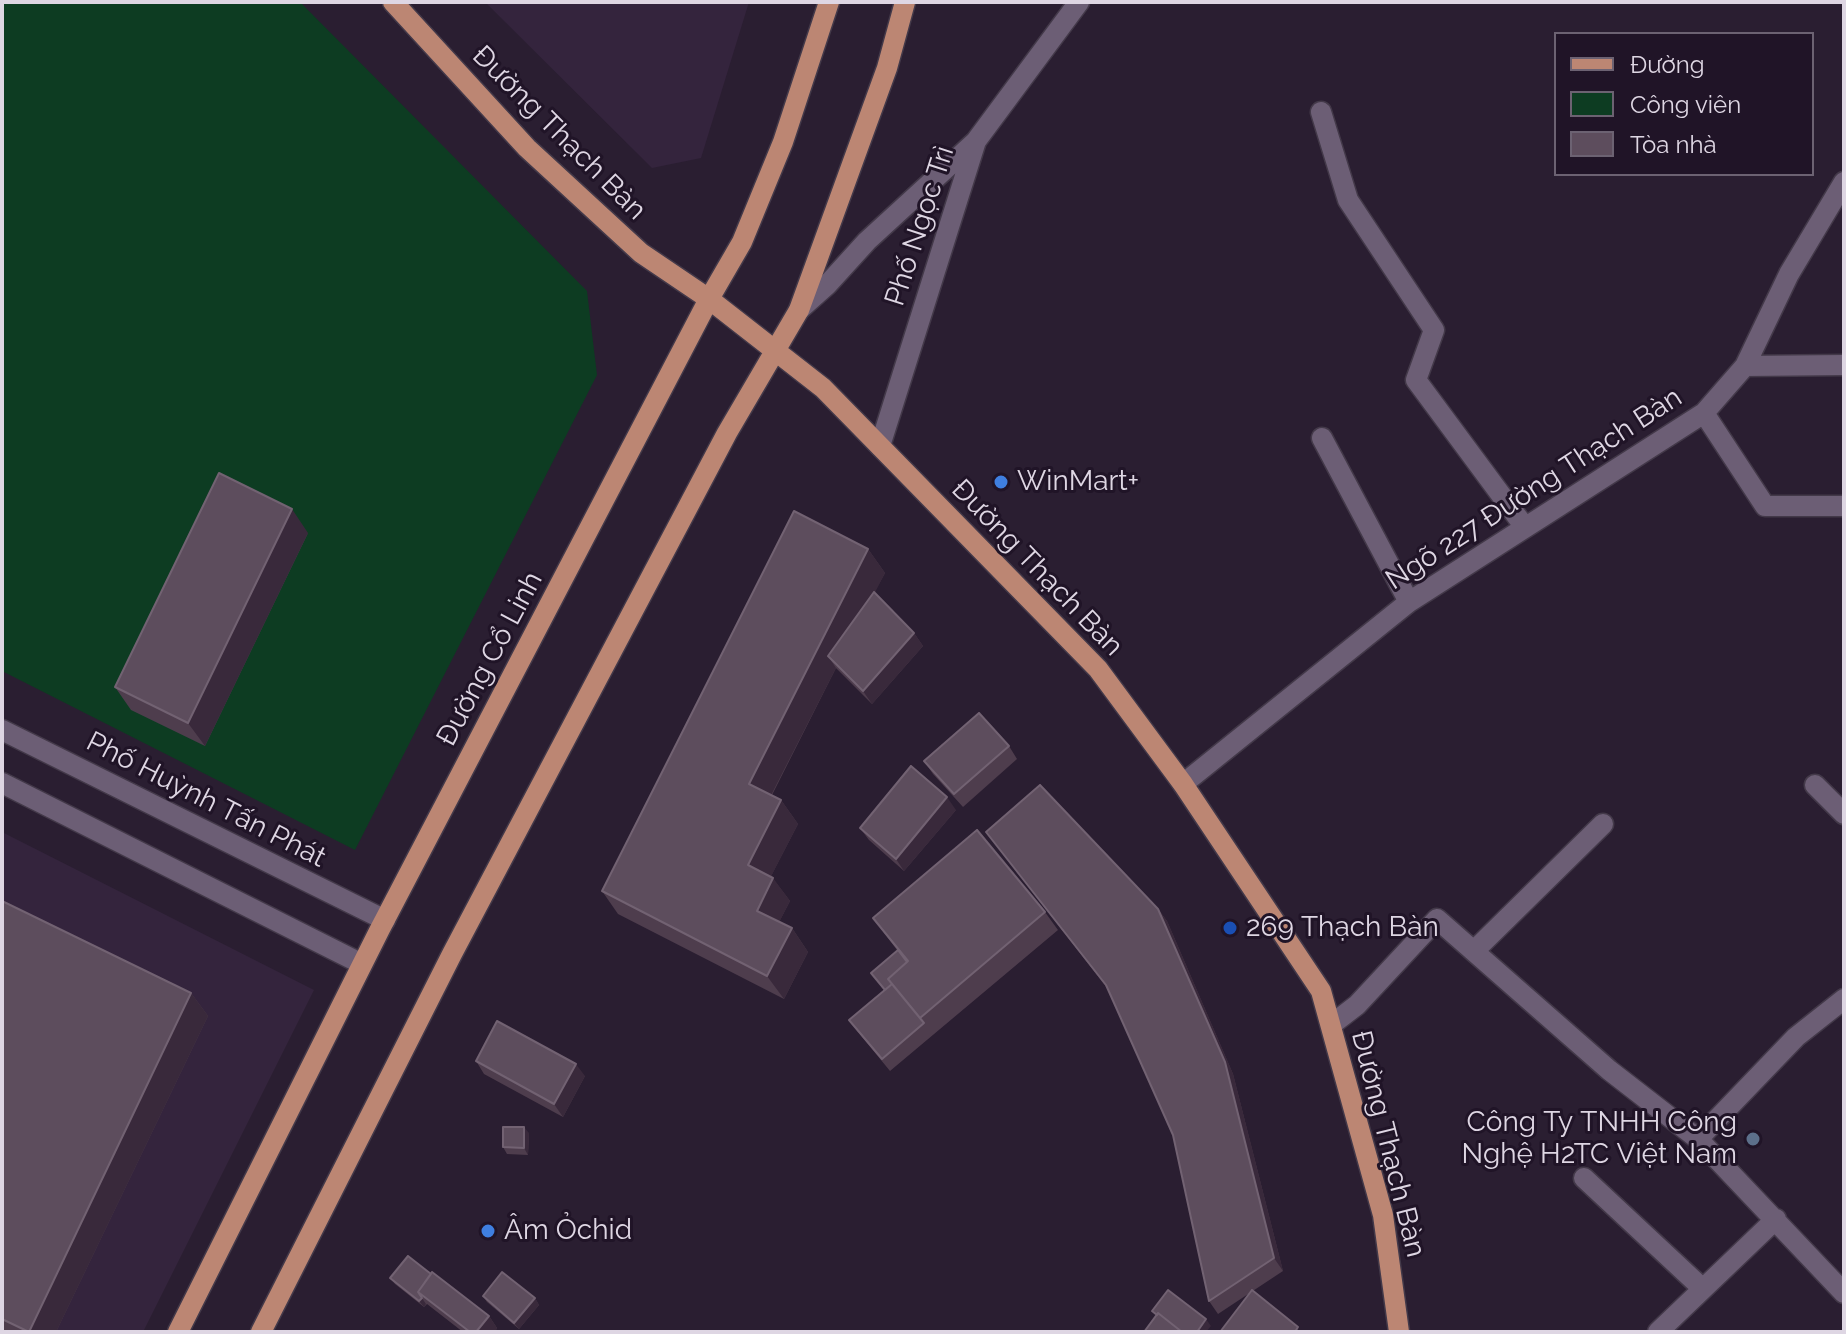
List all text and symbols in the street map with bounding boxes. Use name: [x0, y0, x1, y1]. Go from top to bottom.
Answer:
legend: [1554, 32, 1814, 176]
street label: Đường Thạch Bàn: [465, 39, 653, 227]
text: Đường: [1630, 50, 1705, 79]
text: Công viên: [1630, 90, 1741, 119]
text: Tòa nhà: [1630, 130, 1717, 159]
street label: Phố Ngọc Trì: [878, 142, 962, 310]
street label: Ngõ 227 Đường Thạch Bàn: [1380, 381, 1688, 597]
place label: WinMart+: [1017, 465, 1139, 499]
street label: Đường Thạch Bàn: [944, 473, 1130, 663]
marker: WinMart+: [992, 473, 1010, 491]
street label: Đường Cổ Linh: [430, 566, 550, 752]
street label: Phố Huỳnh Tấn Phát: [81, 725, 331, 875]
place label: 269 Thạch Bàn: [1246, 911, 1439, 945]
marker: 269 Thạch Bàn: [1221, 919, 1239, 937]
street label: Đường Thạch Bàn: [1344, 1027, 1432, 1261]
place label: Công Ty TNHH Công Nghệ H2TC Việt Nam: [1461, 1106, 1737, 1172]
marker: Công Ty TNHH Công Nghệ H2TC Việt Nam: [1744, 1130, 1762, 1148]
place label: Âm Ỏchid: [504, 1214, 632, 1248]
marker: Âm Ỏchid: [479, 1222, 497, 1240]

